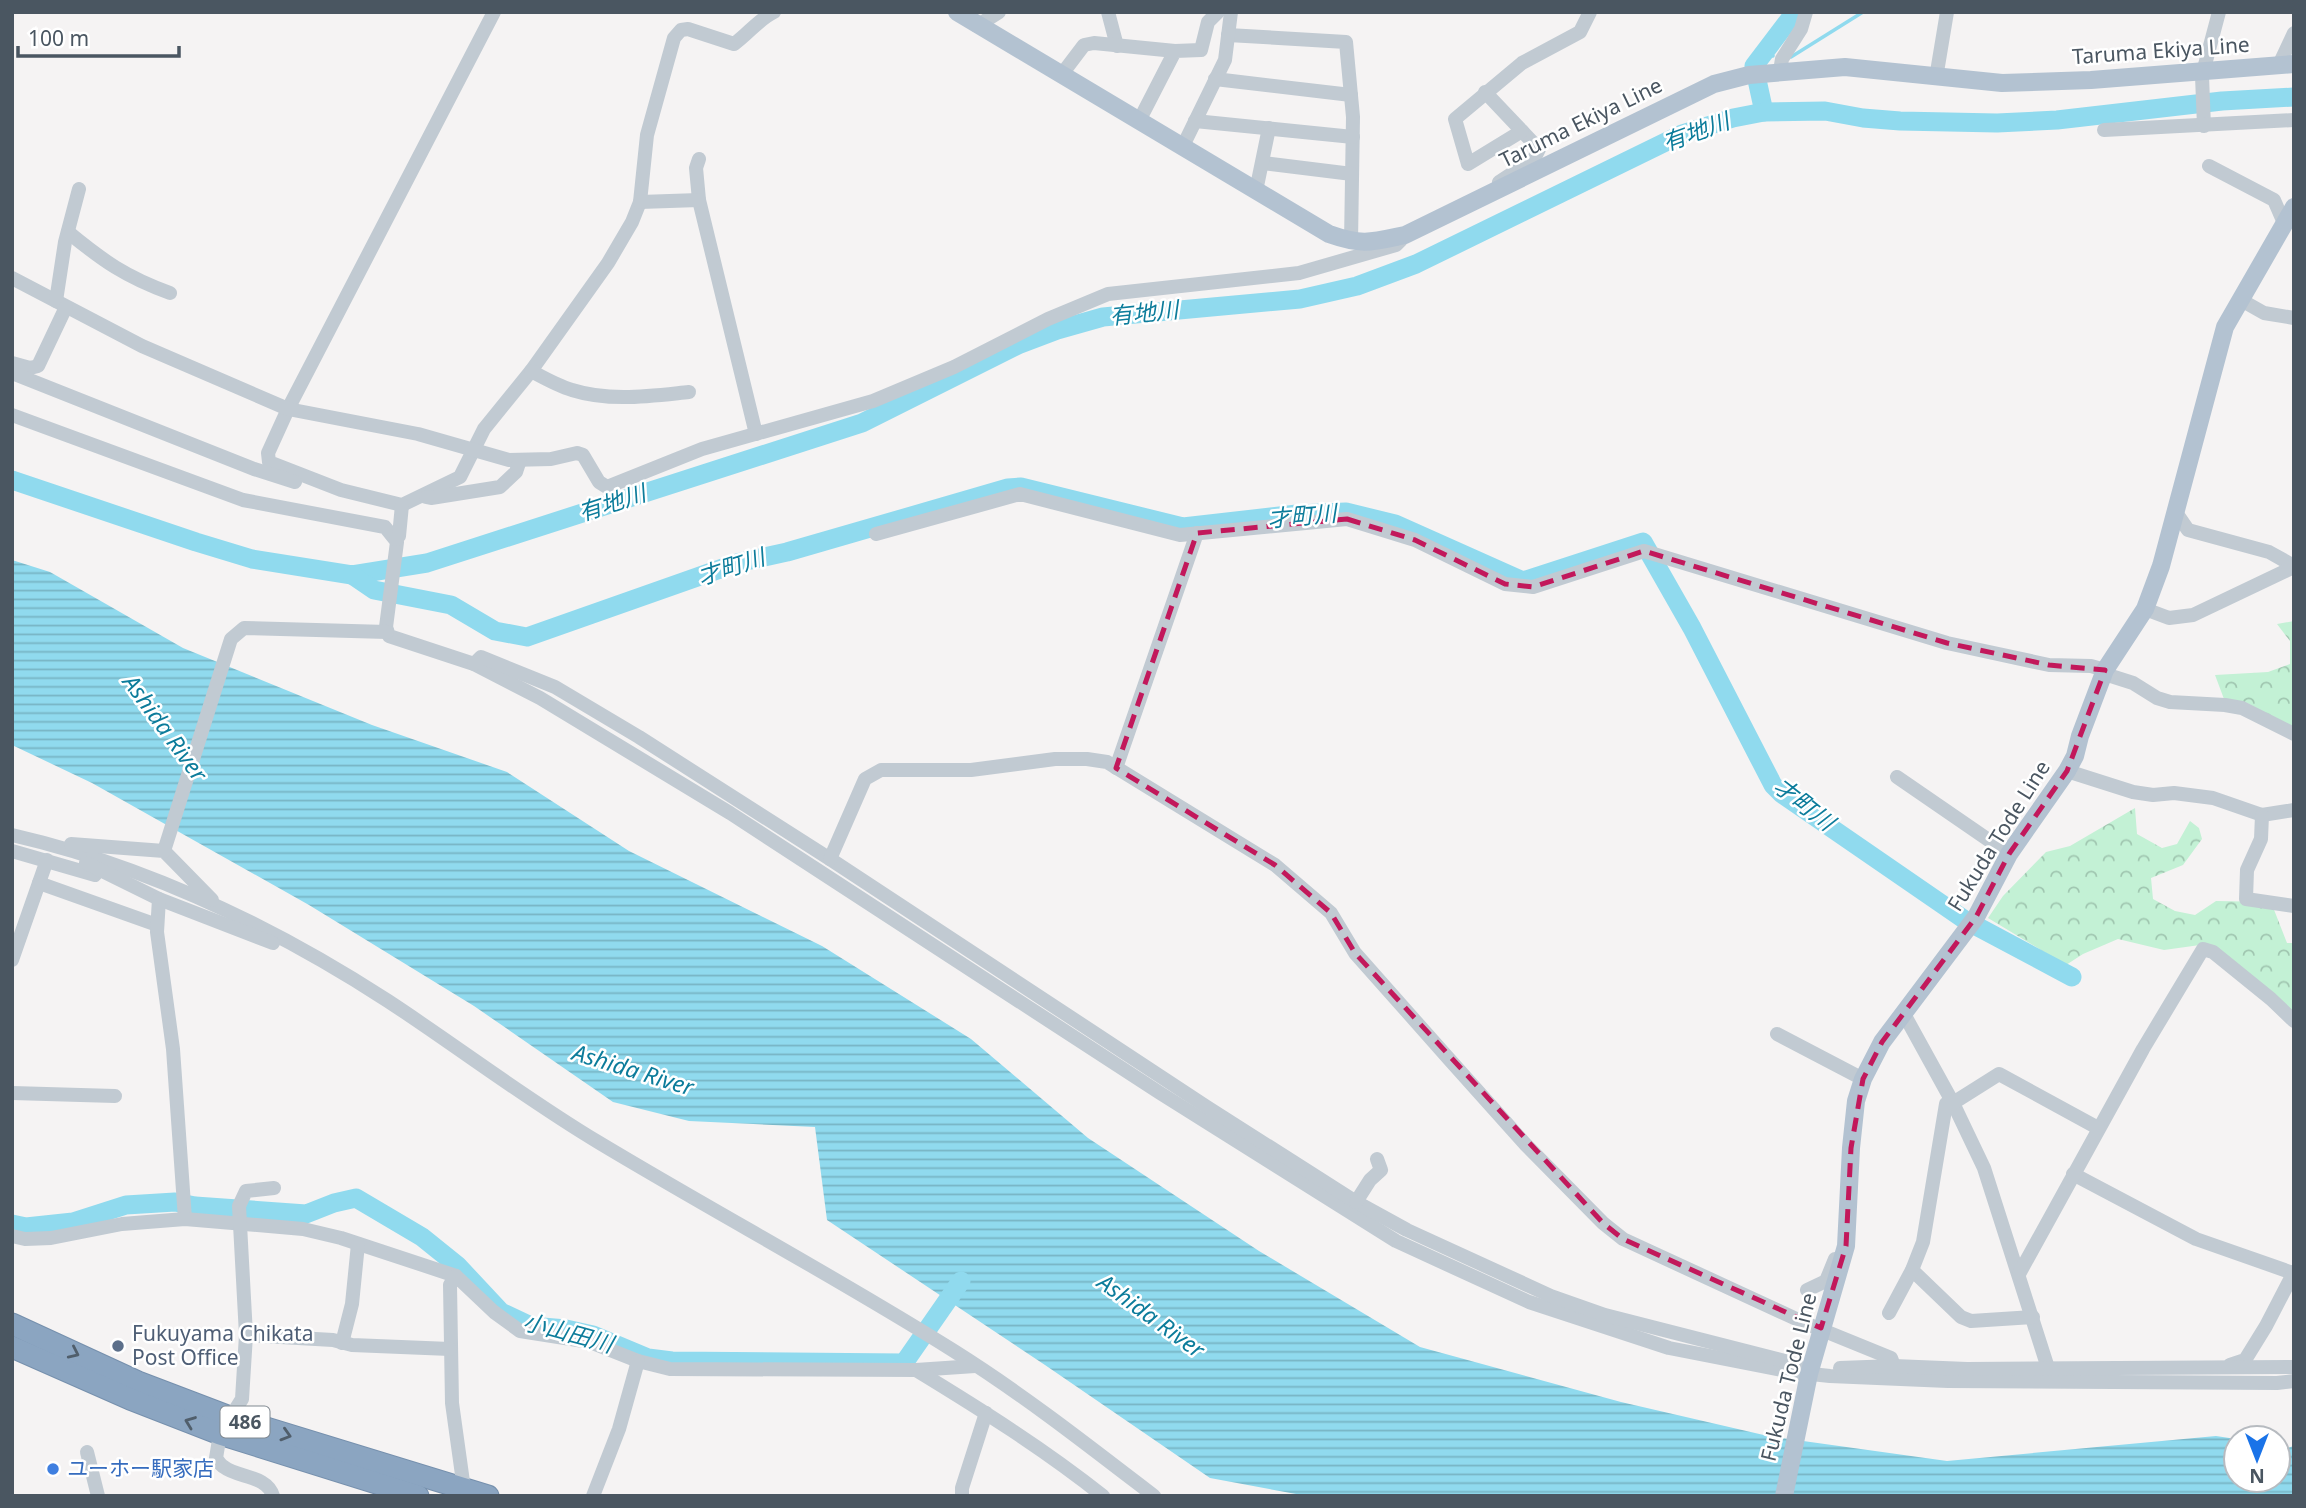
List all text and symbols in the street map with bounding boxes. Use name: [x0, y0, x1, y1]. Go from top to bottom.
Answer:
scale bar: [18, 14, 178, 58]
text: 100 m: [28, 24, 89, 52]
street label: Taruma Ekiya Line: [2071, 30, 2251, 70]
street label: Taruma Ekiya Line: [1495, 71, 1667, 174]
water label: 有地川: [1658, 103, 1736, 158]
water label: 有地川: [1108, 292, 1183, 332]
water label: 有地川: [574, 475, 652, 528]
water label: 才町川: [1266, 496, 1341, 534]
water label: 才町川: [693, 539, 771, 592]
water label: Ashida River: [115, 666, 216, 788]
street label: Fukuda Tode Line: [1941, 755, 2056, 916]
water label: 才町川: [1768, 769, 1844, 839]
water label: Ashida River: [567, 1035, 699, 1103]
water label: Ashida River: [1090, 1264, 1212, 1365]
street label: Fukuda Tode Line: [1754, 1290, 1822, 1464]
water label: 小山田川: [520, 1305, 620, 1360]
place label: Fukuyama Chikata Post Office: [132, 1319, 313, 1371]
marker: Fukuyama Chikata Post Office: [110, 1338, 126, 1354]
one-way arrow: [67, 1345, 79, 1359]
road number: 486: [220, 1406, 270, 1438]
one-way arrow: [185, 1417, 197, 1431]
north arrow: [2222, 1424, 2292, 1494]
one-way arrow: [280, 1427, 292, 1442]
place label: ユーホー駅家店: [67, 1454, 214, 1482]
marker: ユーホー駅家店: [45, 1461, 61, 1477]
text: N: [2249, 1463, 2265, 1489]

